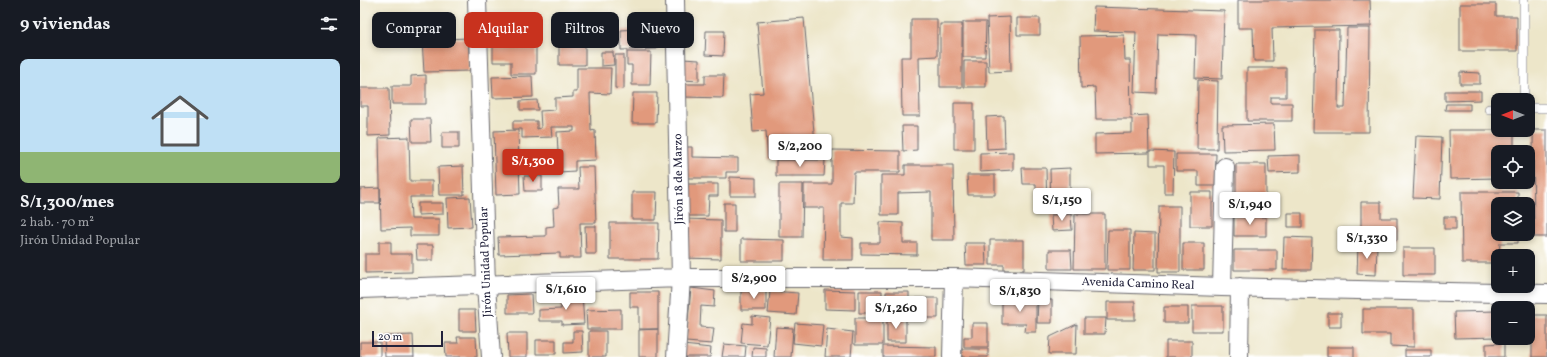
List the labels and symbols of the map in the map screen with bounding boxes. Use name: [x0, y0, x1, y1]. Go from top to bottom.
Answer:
north arrow: [1491, 93, 1535, 137]
street label: Jirón 18 de Marzo: [670, 133, 688, 225]
pin: S/2,200: [763, 134, 837, 168]
pin: S/1,300: [496, 149, 570, 183]
pin: S/1,150: [1025, 188, 1099, 222]
pin: S/1,940: [1213, 192, 1287, 226]
street label: Jirón Unidad Popular: [476, 206, 496, 318]
pin: S/1,330: [1330, 226, 1404, 260]
pin: S/2,900: [717, 266, 791, 300]
street label: Avenida Camino Real: [1081, 274, 1195, 294]
pin: S/1,610: [529, 277, 603, 311]
pin: S/1,830: [983, 279, 1057, 313]
pin: S/1,260: [859, 296, 933, 330]
scale bar: [372, 329, 443, 348]

